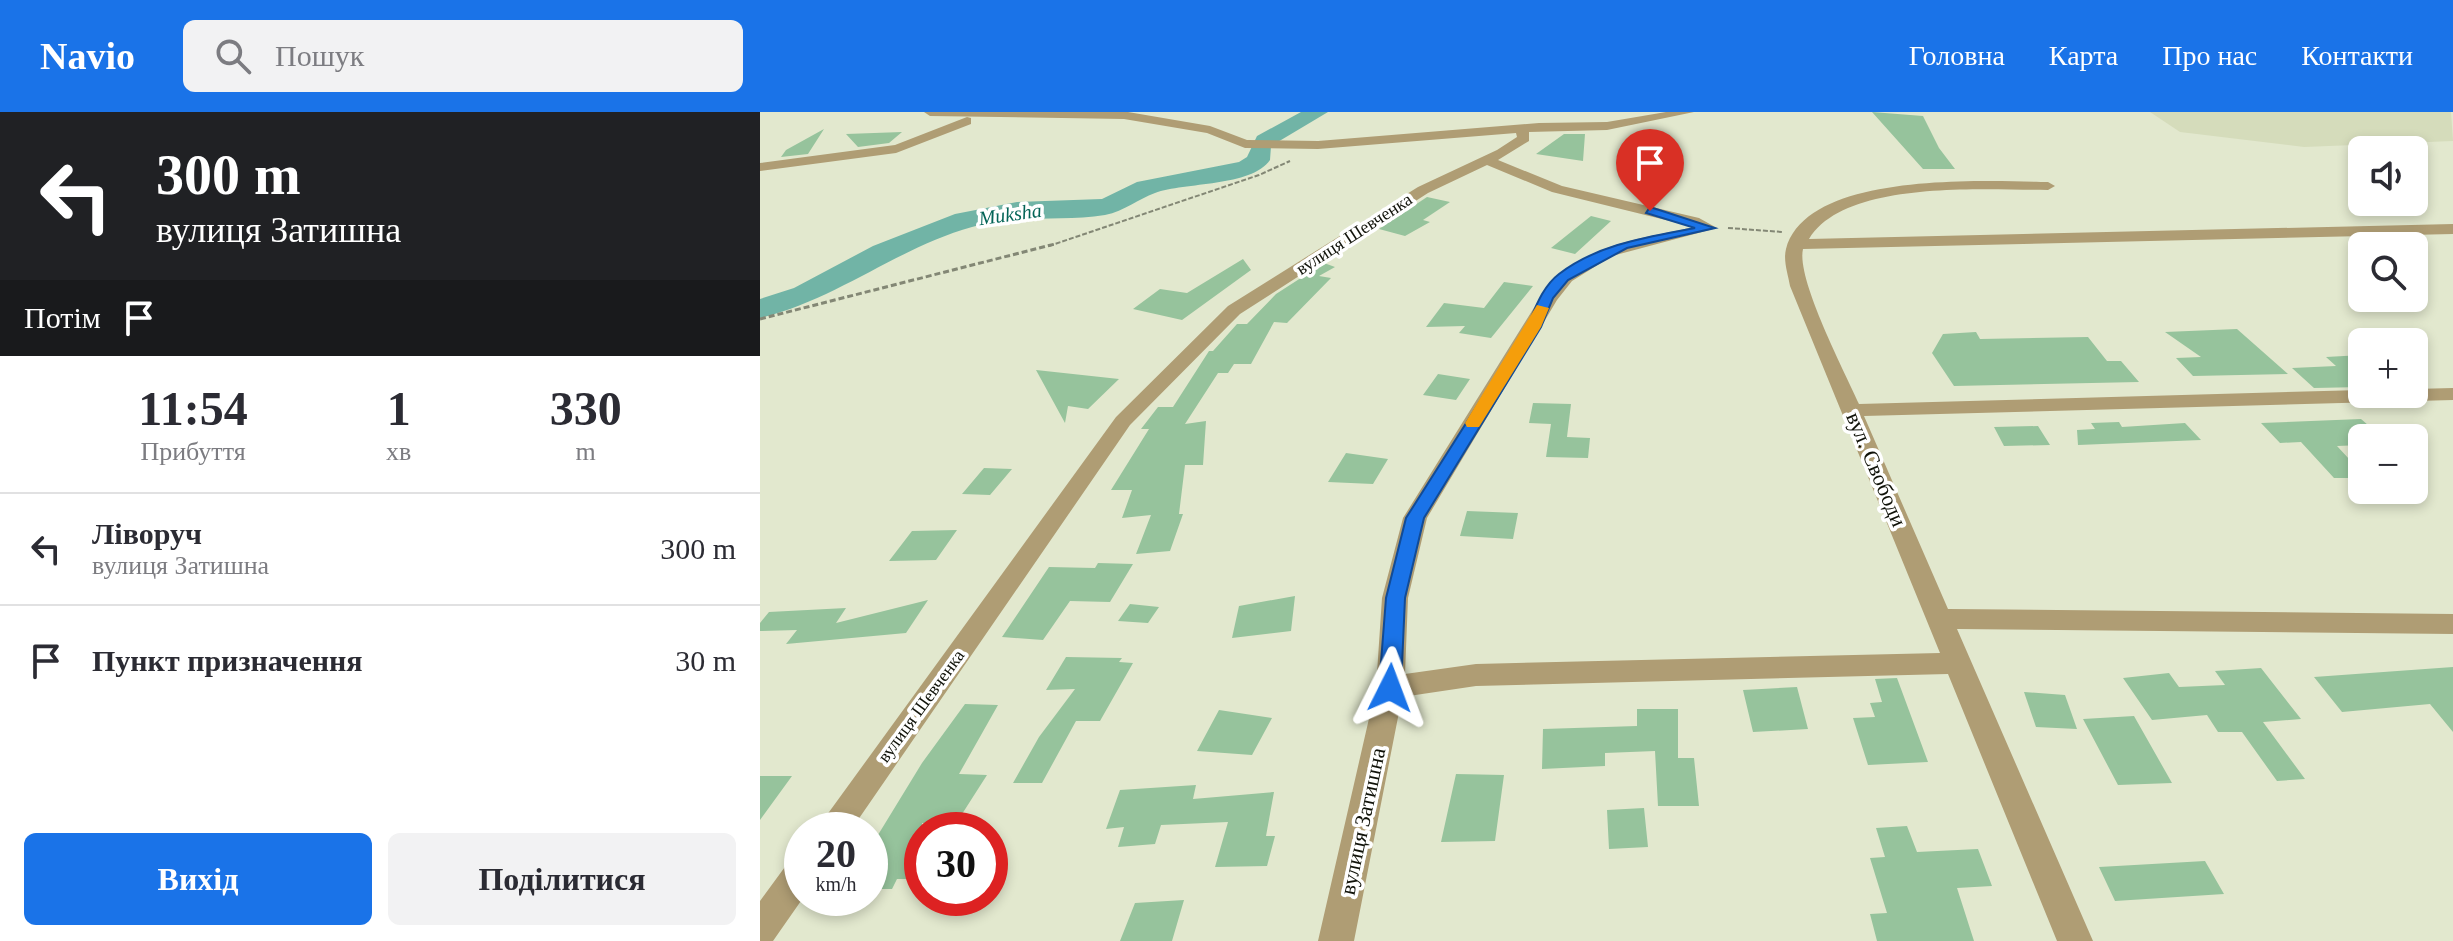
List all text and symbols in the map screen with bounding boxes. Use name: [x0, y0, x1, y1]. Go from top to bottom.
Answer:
search box: [183, 20, 743, 92]
icon: search: [211, 34, 255, 78]
text: Navio: [40, 35, 135, 77]
text: Пошук: [275, 39, 364, 72]
text: Головна: [1909, 40, 2005, 71]
text: Карта: [2049, 40, 2118, 71]
text: Про нас: [2162, 40, 2257, 71]
text: Контакти: [2301, 40, 2413, 71]
pin: [1616, 129, 1684, 211]
map controls: [2348, 136, 2428, 504]
button: sound: [2348, 136, 2428, 216]
icon: arrive: [1628, 141, 1672, 185]
icon: left: [24, 144, 128, 248]
text: 300 m: [156, 144, 301, 206]
street label: вулиця Шевченка: [1292, 189, 1416, 279]
water label: Muksha: [976, 199, 1043, 229]
text: вулиця Затишна: [156, 210, 401, 250]
button: search: [2348, 232, 2428, 312]
icon: arrive: [117, 296, 161, 340]
text: Потім: [24, 301, 101, 334]
button: +: [2348, 328, 2428, 408]
text: 11:54: [138, 382, 248, 435]
text: 1: [387, 382, 411, 435]
text: 330: [550, 382, 622, 435]
street label: вул. Свободи: [1841, 408, 1912, 530]
button: −: [2348, 424, 2428, 504]
text: Прибуття: [140, 437, 246, 466]
text: хв: [386, 437, 411, 466]
text: m: [576, 437, 596, 466]
text: Ліворуч: [92, 517, 202, 550]
icon: left: [24, 527, 68, 571]
text: 300 m: [660, 532, 736, 565]
text: вулиця Затишна: [92, 551, 269, 580]
icon: arrive: [24, 639, 68, 683]
text: Пункт призначення: [92, 644, 363, 677]
text: 30 m: [675, 644, 736, 677]
street label: вулиця Шевченка: [873, 646, 969, 766]
position arrow: [1348, 646, 1432, 730]
street label: вулиця Затишна: [1335, 745, 1390, 897]
speed limit sign: 30: [904, 812, 1008, 916]
text: 20: [816, 831, 856, 876]
button: Вихід: [24, 833, 372, 925]
button: Поділитися: [388, 833, 736, 925]
text: km/h: [815, 873, 857, 895]

